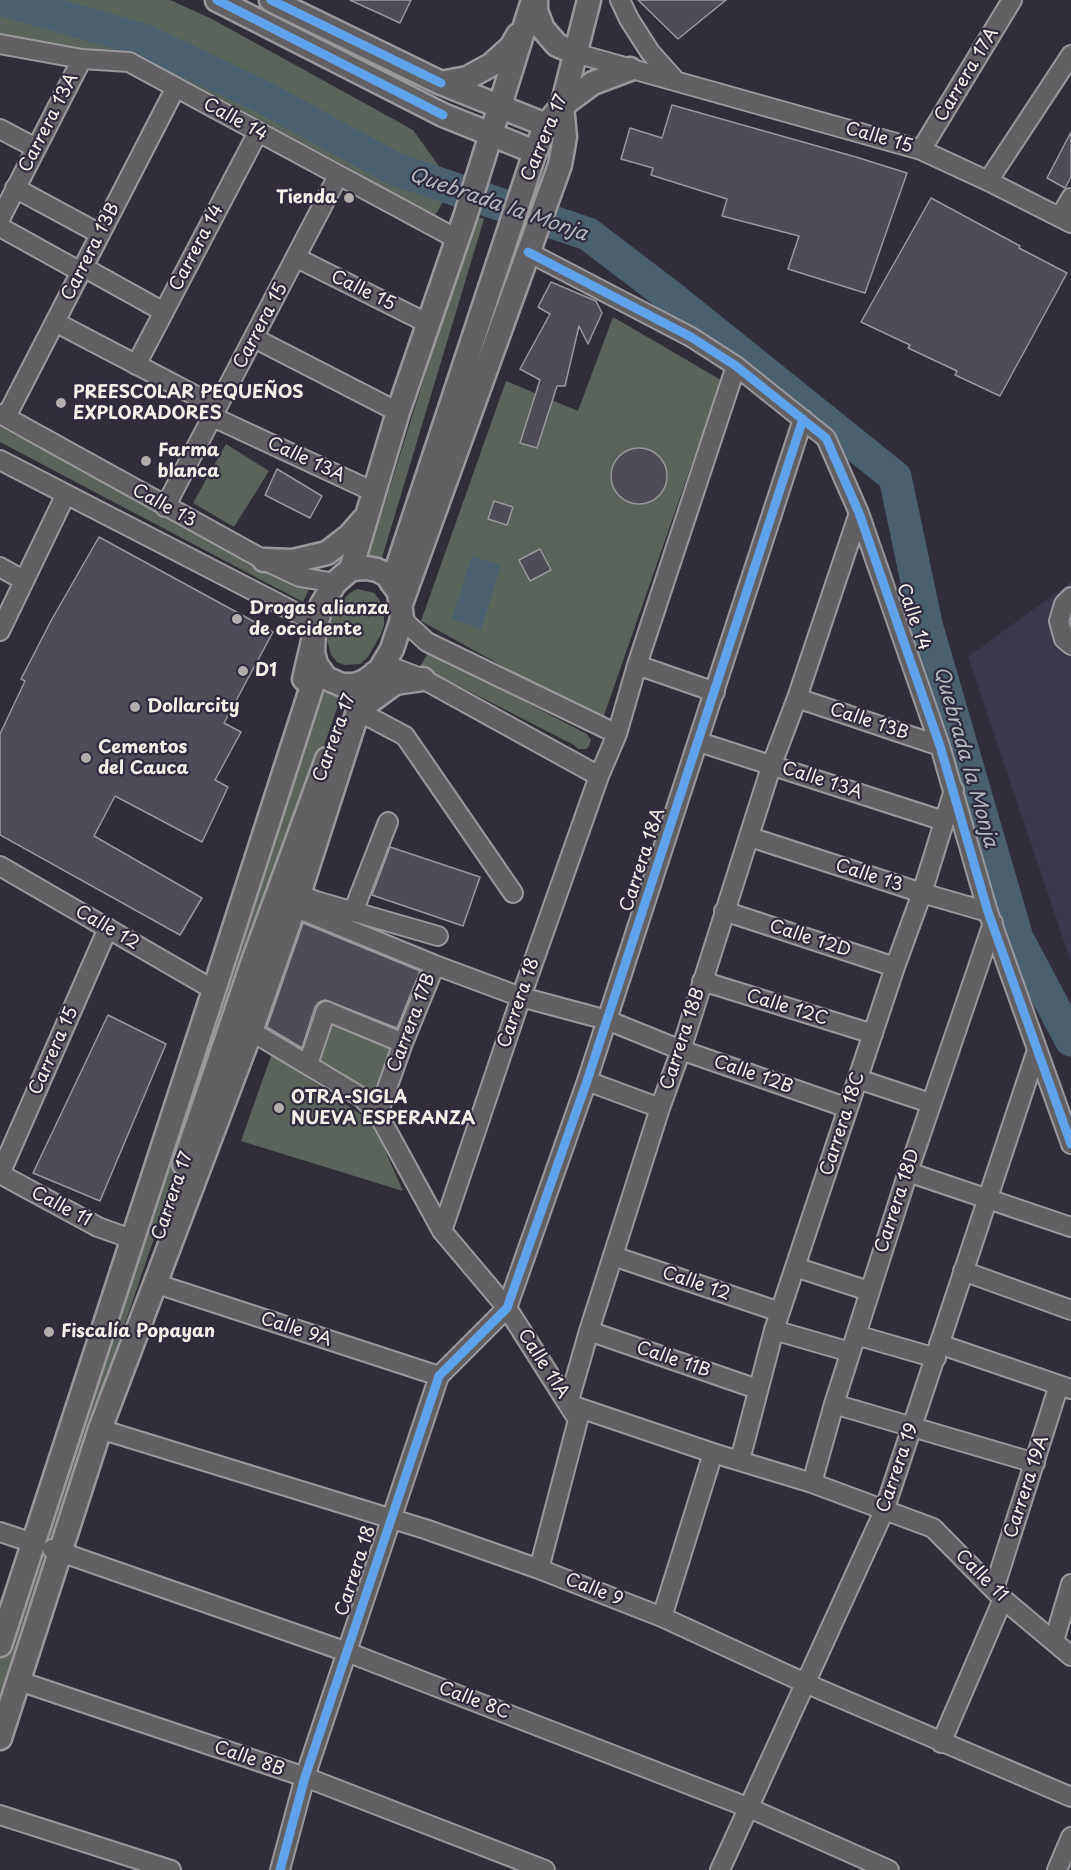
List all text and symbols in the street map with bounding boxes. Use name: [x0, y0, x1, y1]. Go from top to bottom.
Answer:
street label: Carrera 17A: [930, 24, 1004, 126]
street label: Carrera 13A: [15, 70, 83, 176]
street label: Carrera 17: [517, 91, 573, 185]
street label: Calle 14: [199, 94, 271, 146]
street label: Calle 15: [843, 118, 915, 158]
water label: Quebrada la Monja: [406, 163, 590, 247]
place label: Tienda: [276, 187, 337, 209]
marker: Tienda: [342, 191, 356, 205]
street label: Carrera 13B: [57, 200, 125, 304]
street label: Carrera 14: [165, 201, 229, 295]
street label: Calle 15: [327, 266, 399, 316]
street label: Carrera 15: [229, 279, 293, 373]
place label: PREESCOLAR PEQUEÑOS EXPLORADORES: [73, 382, 304, 424]
marker: PREESCOLAR PEQUEÑOS EXPLORADORES: [54, 396, 68, 410]
street label: Calle 13A: [264, 433, 348, 487]
place label: Farma blanca: [158, 440, 219, 482]
marker: Farma blanca: [139, 454, 153, 468]
street label: Calle 13: [128, 480, 200, 532]
street label: Calle 14: [891, 581, 935, 653]
place label: Drogas alianza de occidente: [249, 598, 389, 640]
marker: Drogas alianza de occidente: [230, 612, 244, 626]
place label: D1: [255, 660, 277, 682]
marker: D1: [236, 664, 250, 678]
water label: Quebrada la Monja: [928, 664, 1002, 850]
street label: Carrera 17: [309, 691, 361, 785]
place label: Dollarcity: [147, 696, 240, 718]
street label: Calle 13B: [827, 699, 911, 745]
marker: Dollarcity: [128, 700, 142, 714]
place label: Cementos del Cauca: [98, 737, 189, 780]
marker: Cementos del Cauca: [79, 751, 93, 765]
street label: Calle 13A: [779, 758, 865, 804]
street label: Carrera 18A: [616, 805, 670, 915]
street label: Calle 13: [833, 855, 905, 897]
street label: Calle 12: [71, 901, 143, 955]
street label: Calle 12D: [766, 916, 854, 962]
street label: Carrera 18: [493, 955, 545, 1051]
street label: Carrera 17B: [383, 970, 441, 1076]
street label: Carrera 18B: [656, 985, 710, 1093]
street label: Calle 12C: [744, 985, 830, 1031]
street label: Carrera 15: [25, 1004, 83, 1098]
street label: Calle 12B: [711, 1051, 795, 1099]
street label: Carrera 18C: [816, 1069, 870, 1179]
place label: OTRA-SIGLA NUEVA ESPERANZA: [291, 1087, 475, 1130]
marker: OTRA-SIGLA NUEVA ESPERANZA: [272, 1101, 286, 1115]
street label: Carrera 18D: [871, 1146, 925, 1256]
street label: Carrera 17: [148, 1149, 198, 1243]
street label: Calle 11: [27, 1182, 95, 1232]
street label: Calle 12: [659, 1262, 733, 1306]
street label: Calle 9A: [258, 1308, 334, 1352]
place label: Fiscalía Popayan: [61, 1321, 215, 1343]
marker: Fiscalía Popayan: [42, 1325, 56, 1339]
street label: Calle 11A: [513, 1325, 573, 1403]
street label: Calle 11B: [633, 1337, 713, 1383]
street label: Carrera 19: [873, 1420, 923, 1516]
street label: Carrera 19A: [1000, 1433, 1054, 1541]
street label: Carrera 18: [331, 1523, 381, 1619]
street label: Calle 11: [950, 1545, 1012, 1607]
street label: Calle 9: [562, 1569, 626, 1611]
street label: Calle 8C: [435, 1678, 513, 1724]
street label: Calle 8B: [211, 1737, 287, 1781]

